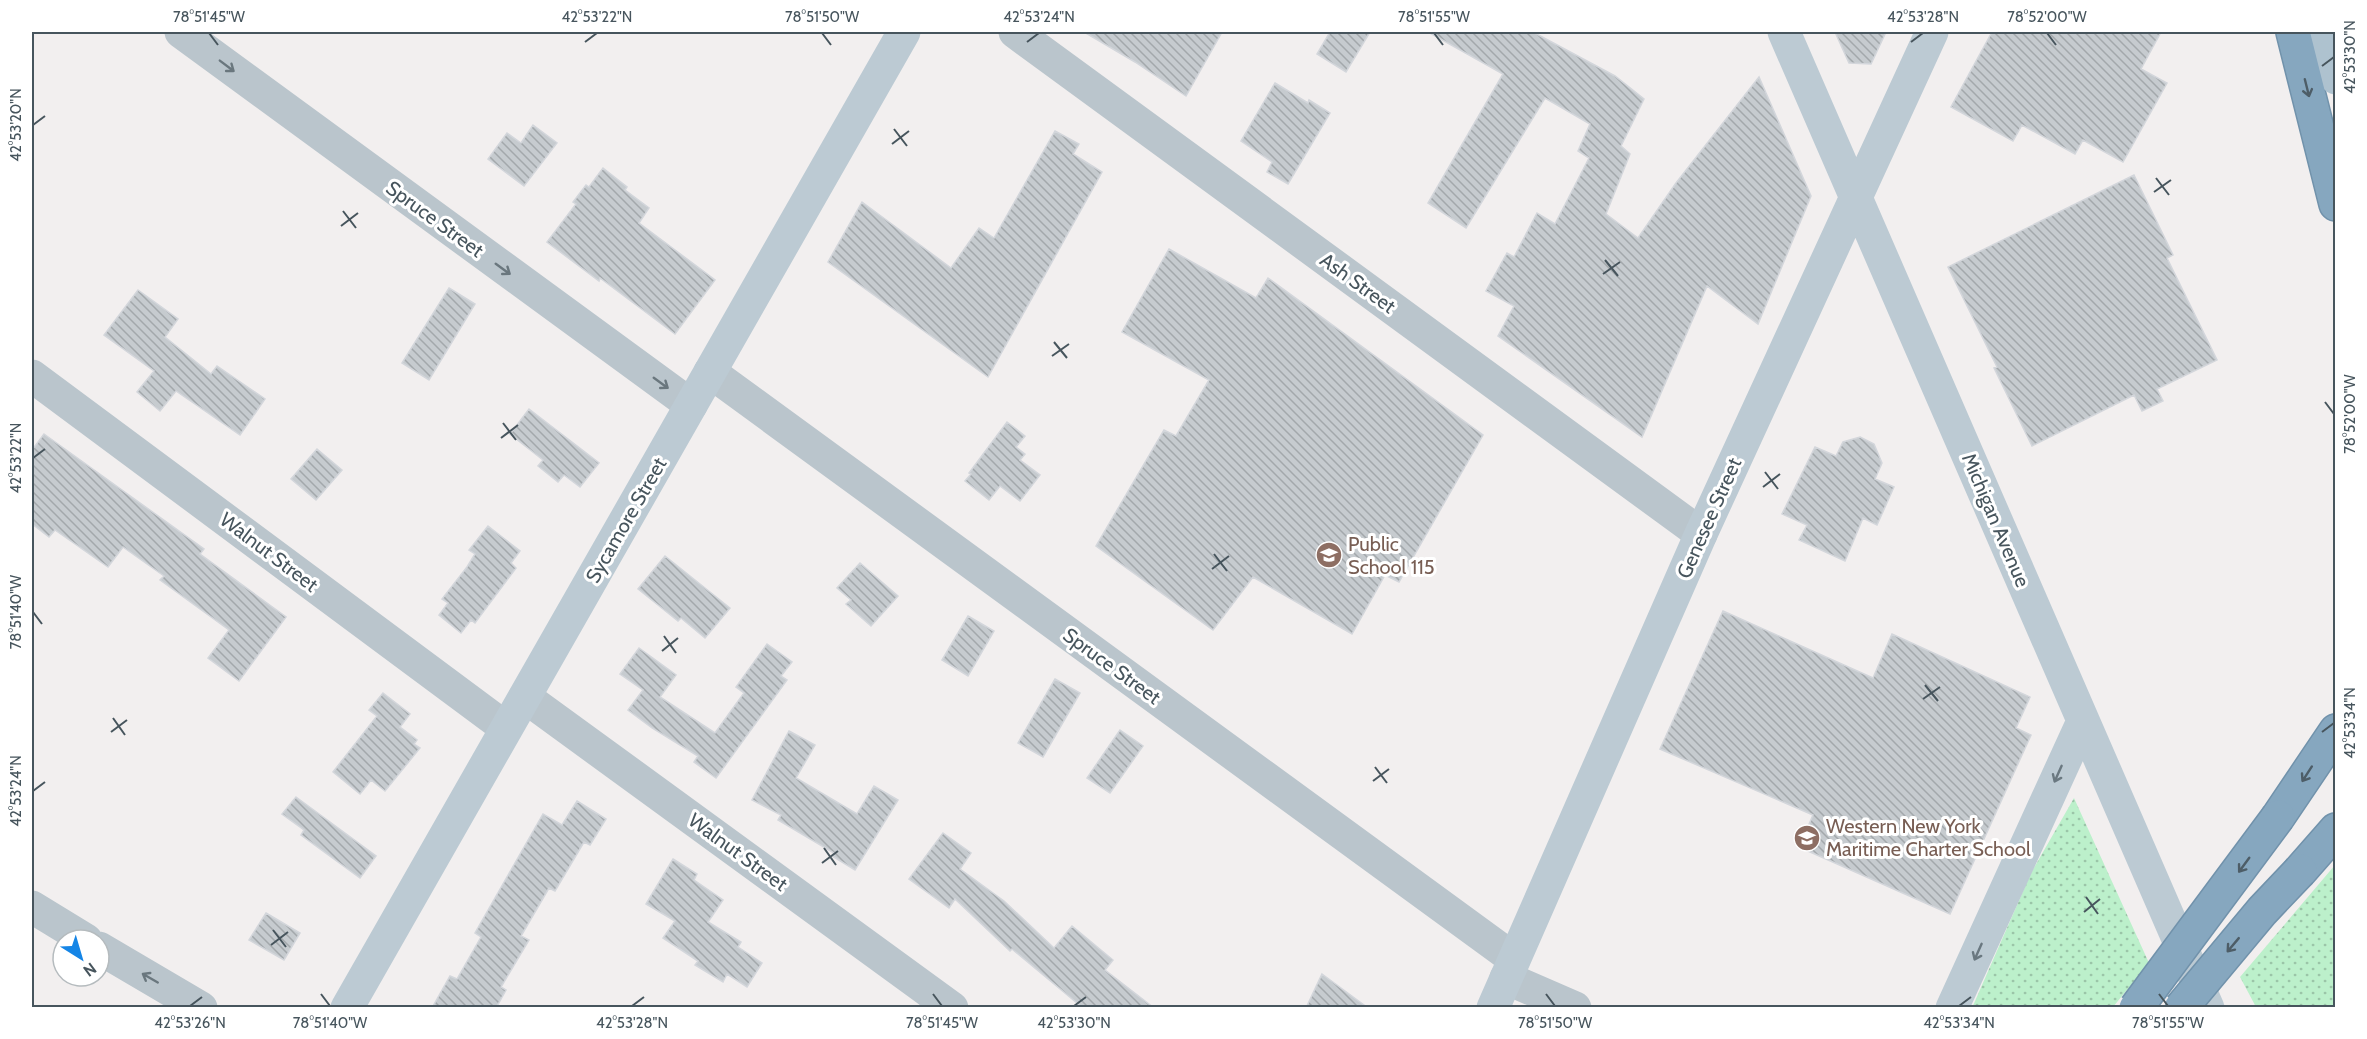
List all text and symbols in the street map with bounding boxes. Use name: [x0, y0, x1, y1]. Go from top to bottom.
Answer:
text: 78°51'45"W: [173, 8, 246, 26]
text: 42°53'22"N: [562, 8, 632, 26]
text: 78°51'50"W: [785, 8, 860, 26]
text: 42°53'24"N: [1003, 8, 1075, 26]
text: 78°51'55"W: [1398, 8, 1471, 26]
text: 42°53'28"N: [1887, 8, 1959, 26]
text: 78°52'00"W: [2007, 8, 2088, 26]
text: 42°53'30"N: [2341, 20, 2359, 94]
one-way arrow: [219, 60, 235, 73]
one-way arrow: [2301, 78, 2313, 97]
text: 42°53'20"N: [7, 88, 25, 162]
street label: Spruce Street: [382, 176, 489, 263]
street label: Ash Street: [1316, 248, 1401, 319]
one-way arrow: [495, 262, 511, 275]
text: 78°52'00"W: [2341, 373, 2359, 454]
one-way arrow: [653, 377, 669, 389]
text: 42°53'22"N: [7, 423, 25, 493]
street label: Michigan Avenue: [1957, 449, 2035, 591]
street label: Sycamore Street: [580, 453, 672, 587]
street label: Genesee Street: [1672, 454, 1746, 582]
street label: Walnut Street: [215, 507, 323, 597]
place label: Public School 115: [1348, 532, 1435, 579]
school or university icon: Public School 115: [1314, 540, 1344, 570]
text: 78°51'40"W: [7, 574, 25, 649]
street label: Spruce Street: [1059, 623, 1166, 710]
text: 42°53'34"N: [2341, 687, 2359, 759]
text: 42°53'24"N: [7, 755, 25, 827]
one-way arrow: [2052, 765, 2064, 783]
one-way arrow: [2301, 765, 2313, 782]
street label: Walnut Street: [684, 808, 792, 896]
place label: Western New York Maritime Charter School: [1826, 814, 2031, 861]
school or university icon: Western New York Maritime Charter School: [1792, 823, 1822, 853]
one-way arrow: [2237, 856, 2250, 872]
north arrow: [51, 928, 111, 988]
one-way arrow: [2226, 937, 2240, 952]
one-way arrow: [1971, 943, 1982, 961]
text: N: [79, 959, 100, 981]
one-way arrow: [142, 972, 159, 984]
text: 42°53'26"N: [154, 1014, 226, 1032]
text: 78°51'40"W: [293, 1014, 368, 1032]
text: 42°53'28"N: [596, 1014, 668, 1032]
text: 78°51'45"W: [906, 1014, 979, 1032]
text: 42°53'30"N: [1037, 1014, 1111, 1032]
text: 78°51'50"W: [1518, 1014, 1593, 1032]
text: 42°53'34"N: [1923, 1014, 1995, 1032]
text: 78°51'55"W: [2132, 1014, 2205, 1032]

